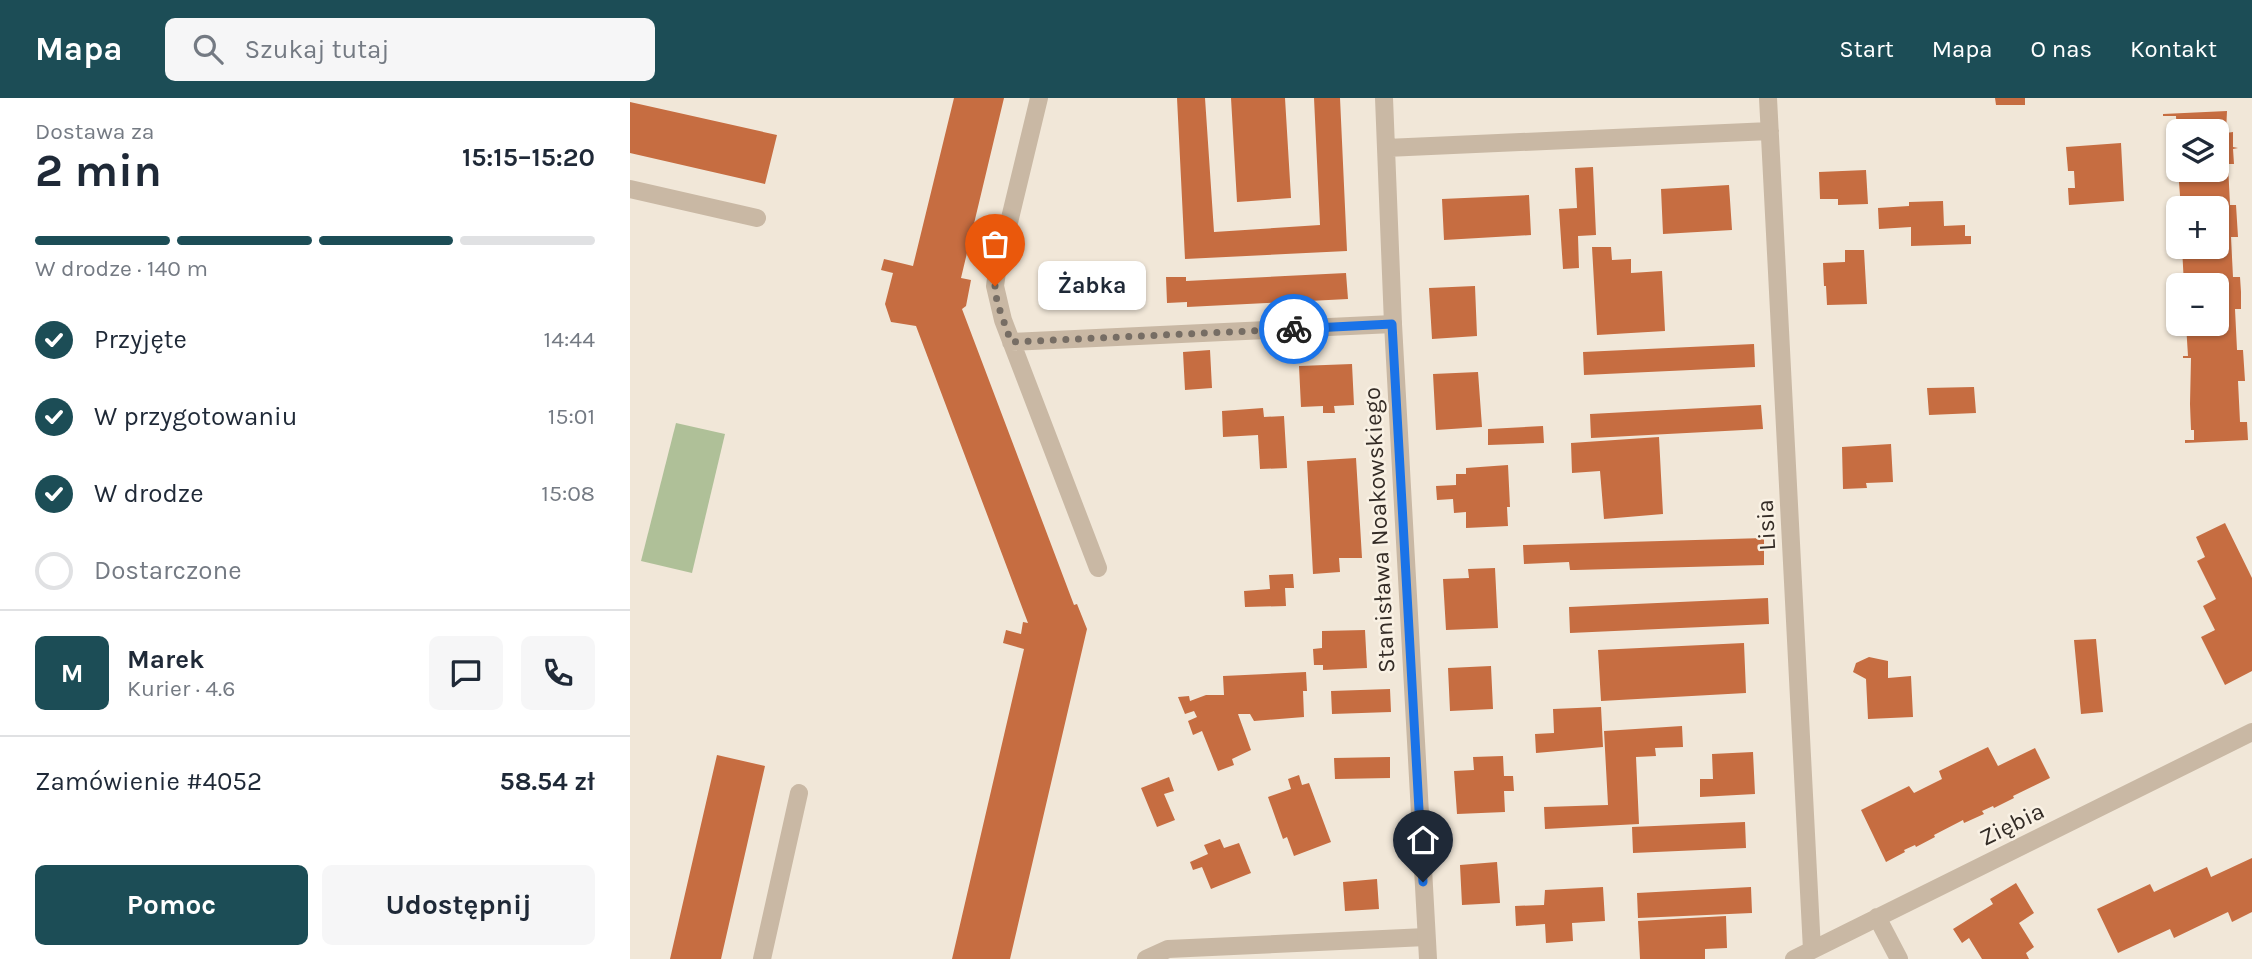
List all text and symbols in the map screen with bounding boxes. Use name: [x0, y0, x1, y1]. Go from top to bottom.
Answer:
search box: [165, 18, 655, 81]
text: Mapa: [35, 30, 123, 68]
icon: search: [189, 30, 227, 68]
text: Szukaj tutaj: [245, 34, 389, 65]
text: Start: [1839, 35, 1894, 63]
text: Mapa: [1932, 35, 1993, 63]
text: O nas: [2031, 35, 2092, 63]
text: Kontakt: [2130, 35, 2217, 63]
text: Dostawa za: [35, 118, 155, 145]
map controls: [2166, 119, 2229, 336]
button: layers: [2166, 119, 2229, 182]
text: 15:15–15:20: [462, 142, 595, 173]
text: 2 min: [35, 144, 162, 198]
button: +: [2166, 196, 2229, 259]
pin: [965, 214, 1025, 286]
icon: bag: [976, 225, 1014, 263]
text: W drodze · 140 m: [35, 255, 208, 282]
callout: Żabka: [1037, 262, 1146, 310]
text: Żabka: [1057, 272, 1127, 299]
button: −: [2166, 273, 2229, 336]
courier: [1259, 294, 1329, 364]
icon: bike: [1275, 310, 1313, 348]
icon: check: [35, 321, 73, 359]
text: Przyjęte: [94, 324, 187, 355]
text: 14:44: [544, 326, 595, 353]
street label: Stanisława Noakowskiego: [1358, 386, 1400, 674]
icon: check: [35, 398, 73, 436]
text: W przygotowaniu: [94, 401, 297, 432]
text: 15:01: [548, 403, 595, 430]
icon: check: [35, 475, 73, 513]
text: W drodze: [94, 478, 204, 509]
text: 15:08: [541, 480, 595, 507]
street label: Lisia: [1751, 499, 1781, 551]
text: Dostarczone: [94, 555, 242, 586]
button: chat: [429, 636, 503, 710]
button: phone: [521, 636, 595, 710]
text: Marek: [127, 644, 204, 675]
text: M: [61, 658, 83, 689]
text: Kurier · 4.6: [127, 675, 235, 702]
text: Zamówienie #4052: [35, 766, 262, 797]
text: 58.54 zł: [500, 766, 595, 797]
street label: Ziębia: [1975, 796, 2049, 852]
pin: [1393, 810, 1453, 882]
icon: home: [1404, 821, 1442, 859]
button: Pomoc: [35, 865, 308, 945]
button: Udostępnij: [322, 865, 595, 945]

